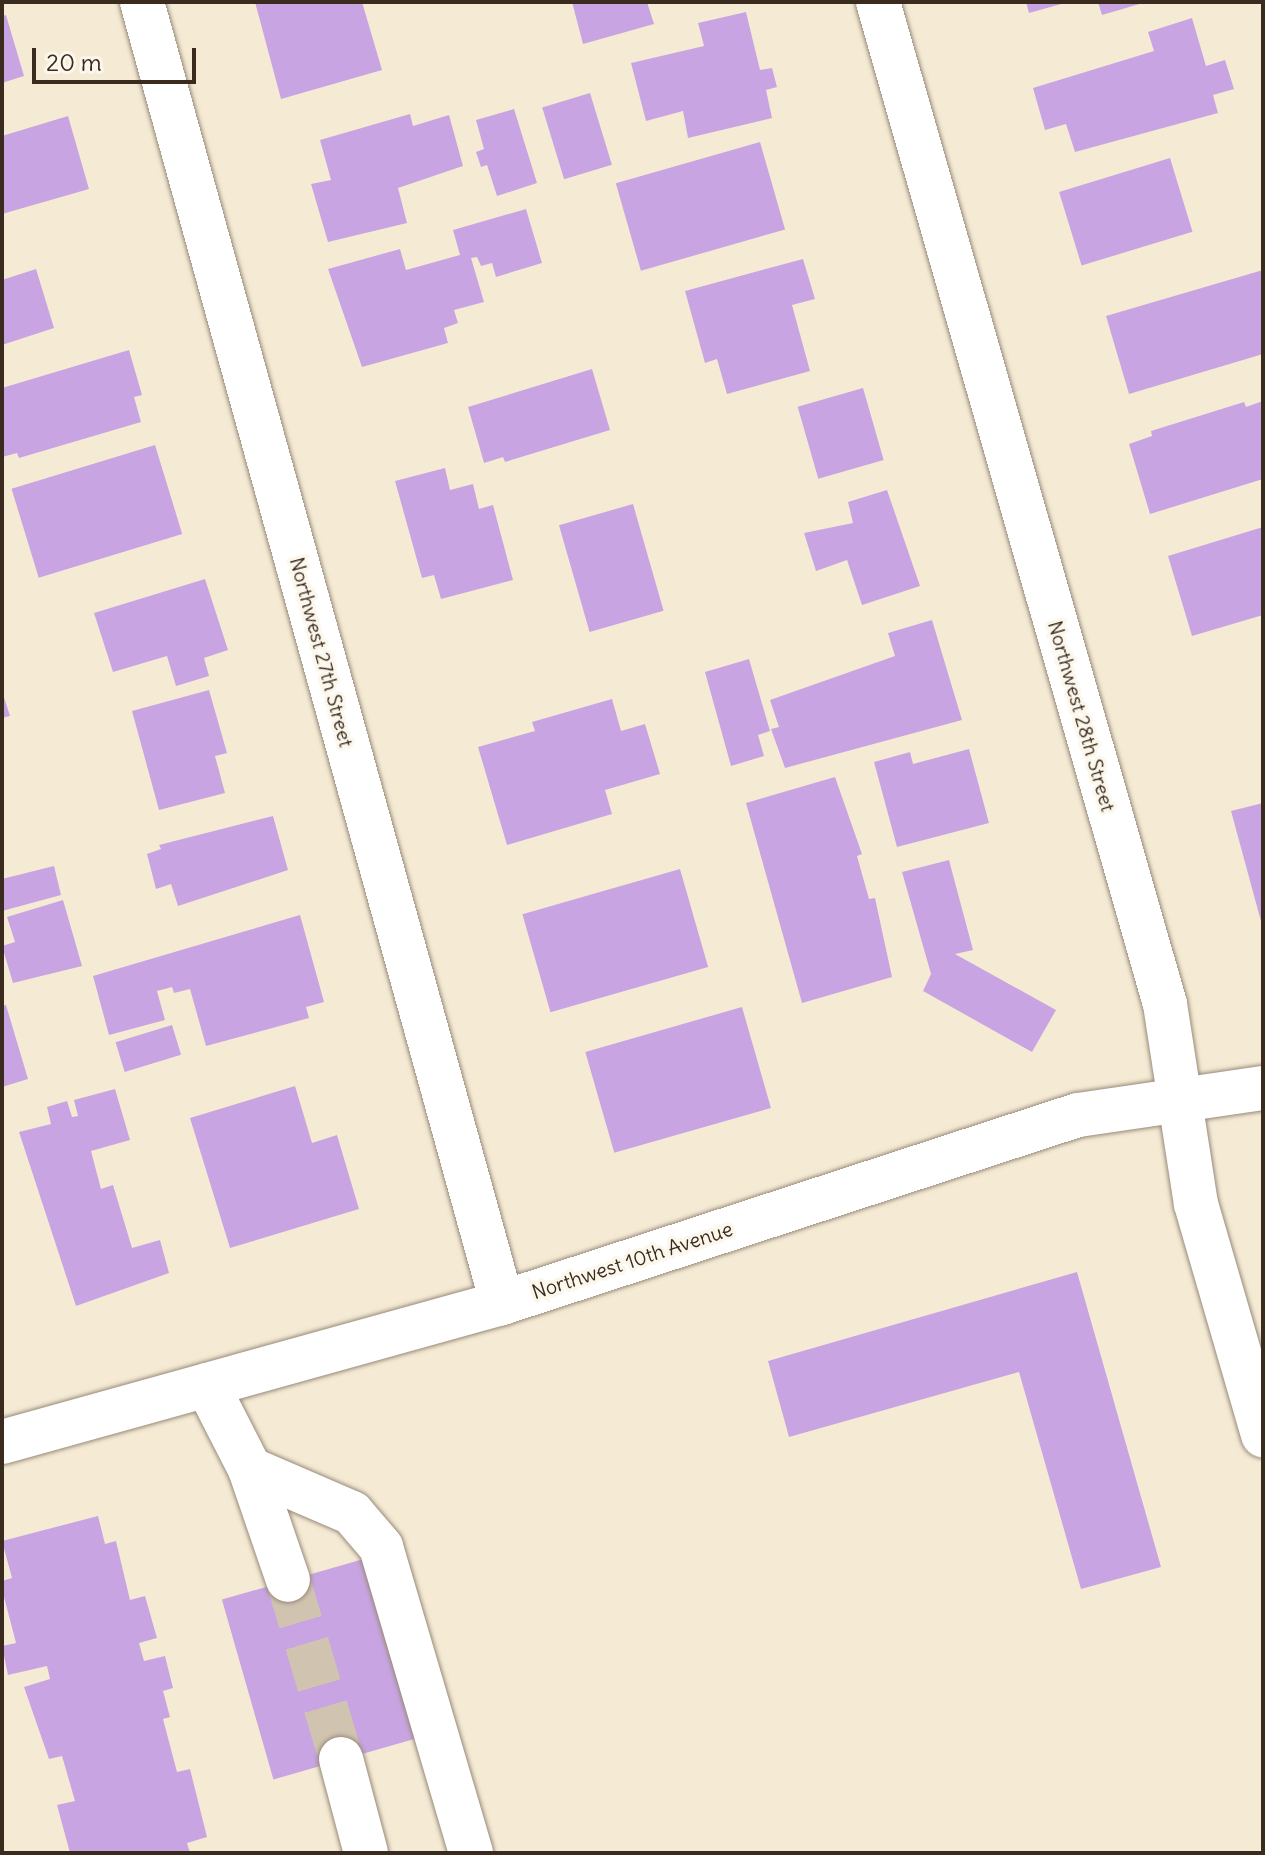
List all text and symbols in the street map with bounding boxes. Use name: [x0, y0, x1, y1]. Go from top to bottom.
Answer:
scale bar: [36, 32, 200, 82]
text: 20 m: [46, 47, 102, 77]
street label: Northwest 27th Street: [285, 554, 359, 750]
street label: Northwest 28th Street: [1043, 618, 1121, 814]
street label: Northwest 10th Avenue: [529, 1216, 735, 1304]

